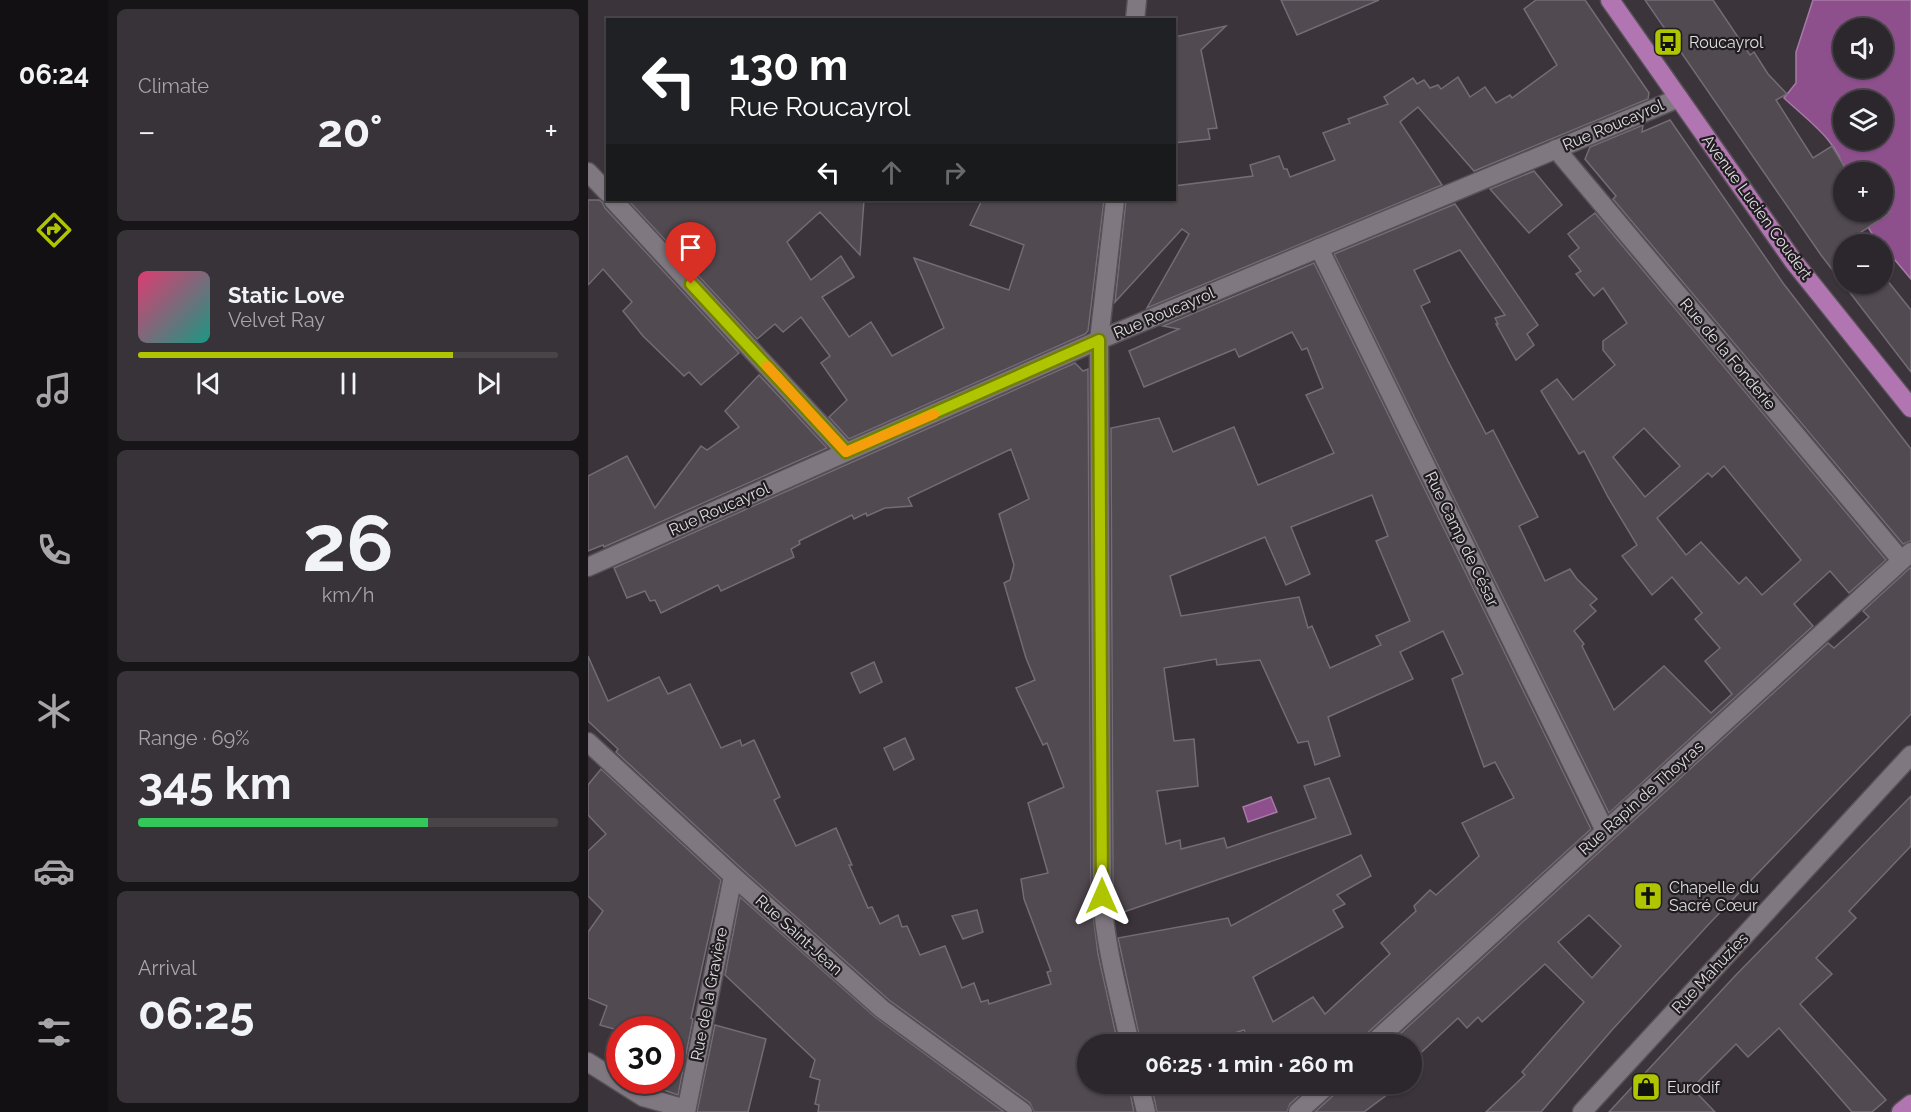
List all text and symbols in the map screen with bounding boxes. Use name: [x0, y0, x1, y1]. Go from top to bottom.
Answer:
map controls: [1833, 18, 1893, 294]
button: sound: [1833, 18, 1893, 78]
bus stop icon: Roucayrol: [1652, 26, 1684, 58]
place label: Roucayrol: [1689, 33, 1764, 52]
text: 130 m: [729, 41, 848, 90]
icon: left: [630, 42, 708, 120]
text: 06:24: [19, 59, 89, 90]
text: Climate: [138, 74, 209, 98]
button: layers: [1833, 90, 1893, 150]
text: Rue Roucayrol: [729, 91, 911, 122]
street label: Rue Roucayrol: [1560, 95, 1667, 155]
text: 20°: [317, 105, 383, 158]
text: −: [138, 112, 156, 151]
text: +: [544, 112, 558, 151]
street label: Avenue Lucien Coudert: [1698, 131, 1816, 284]
icon: left: [812, 156, 845, 189]
icon: ahead: [875, 156, 908, 189]
icon: right: [938, 156, 971, 189]
button: +: [1833, 162, 1893, 222]
icon: directions: [33, 209, 75, 251]
pin: [665, 222, 716, 284]
icon: arrive: [674, 231, 707, 264]
button: −: [1833, 234, 1893, 294]
text: Static Love: [228, 282, 345, 308]
street label: Rue Roucayrol: [1111, 283, 1218, 343]
street label: Rue de la Fonderie: [1676, 294, 1780, 414]
text: Velvet Ray: [228, 308, 325, 332]
icon: previous: [192, 367, 225, 400]
icon: pause: [332, 367, 365, 400]
icon: next: [472, 367, 505, 400]
icon: music: [33, 369, 75, 411]
street label: Rue Camp de César: [1421, 469, 1503, 610]
street label: Rue Roucayrol: [666, 478, 773, 540]
text: 26: [302, 498, 394, 589]
icon: phone: [33, 529, 75, 571]
text: km/h: [322, 583, 374, 607]
icon: climate: [33, 690, 75, 732]
text: Range · 69%: [138, 726, 250, 750]
street label: Rue Rapin de Thoyras: [1575, 737, 1707, 859]
text: 345 km: [138, 757, 292, 810]
icon: car: [33, 850, 75, 892]
position arrow: [1070, 864, 1134, 928]
place label: Chapelle du Sacré Cœur: [1669, 878, 1759, 915]
church icon: Chapelle du Sacré Cœur: [1632, 880, 1664, 912]
street label: Rue Saint-Jean: [752, 891, 846, 979]
street label: Rue de la Gravière: [687, 926, 731, 1062]
street label: Rue Mahuzies: [1668, 929, 1752, 1017]
text: Arrival: [138, 956, 197, 980]
text: 06:25: [138, 987, 254, 1040]
icon: filters: [33, 1011, 75, 1053]
speed limit sign: 30: [606, 1016, 684, 1094]
text: 06:25 · 1 min · 260 m: [1145, 1051, 1354, 1077]
shop icon: Eurodif: [1630, 1071, 1662, 1103]
place label: Eurodif: [1667, 1078, 1720, 1097]

